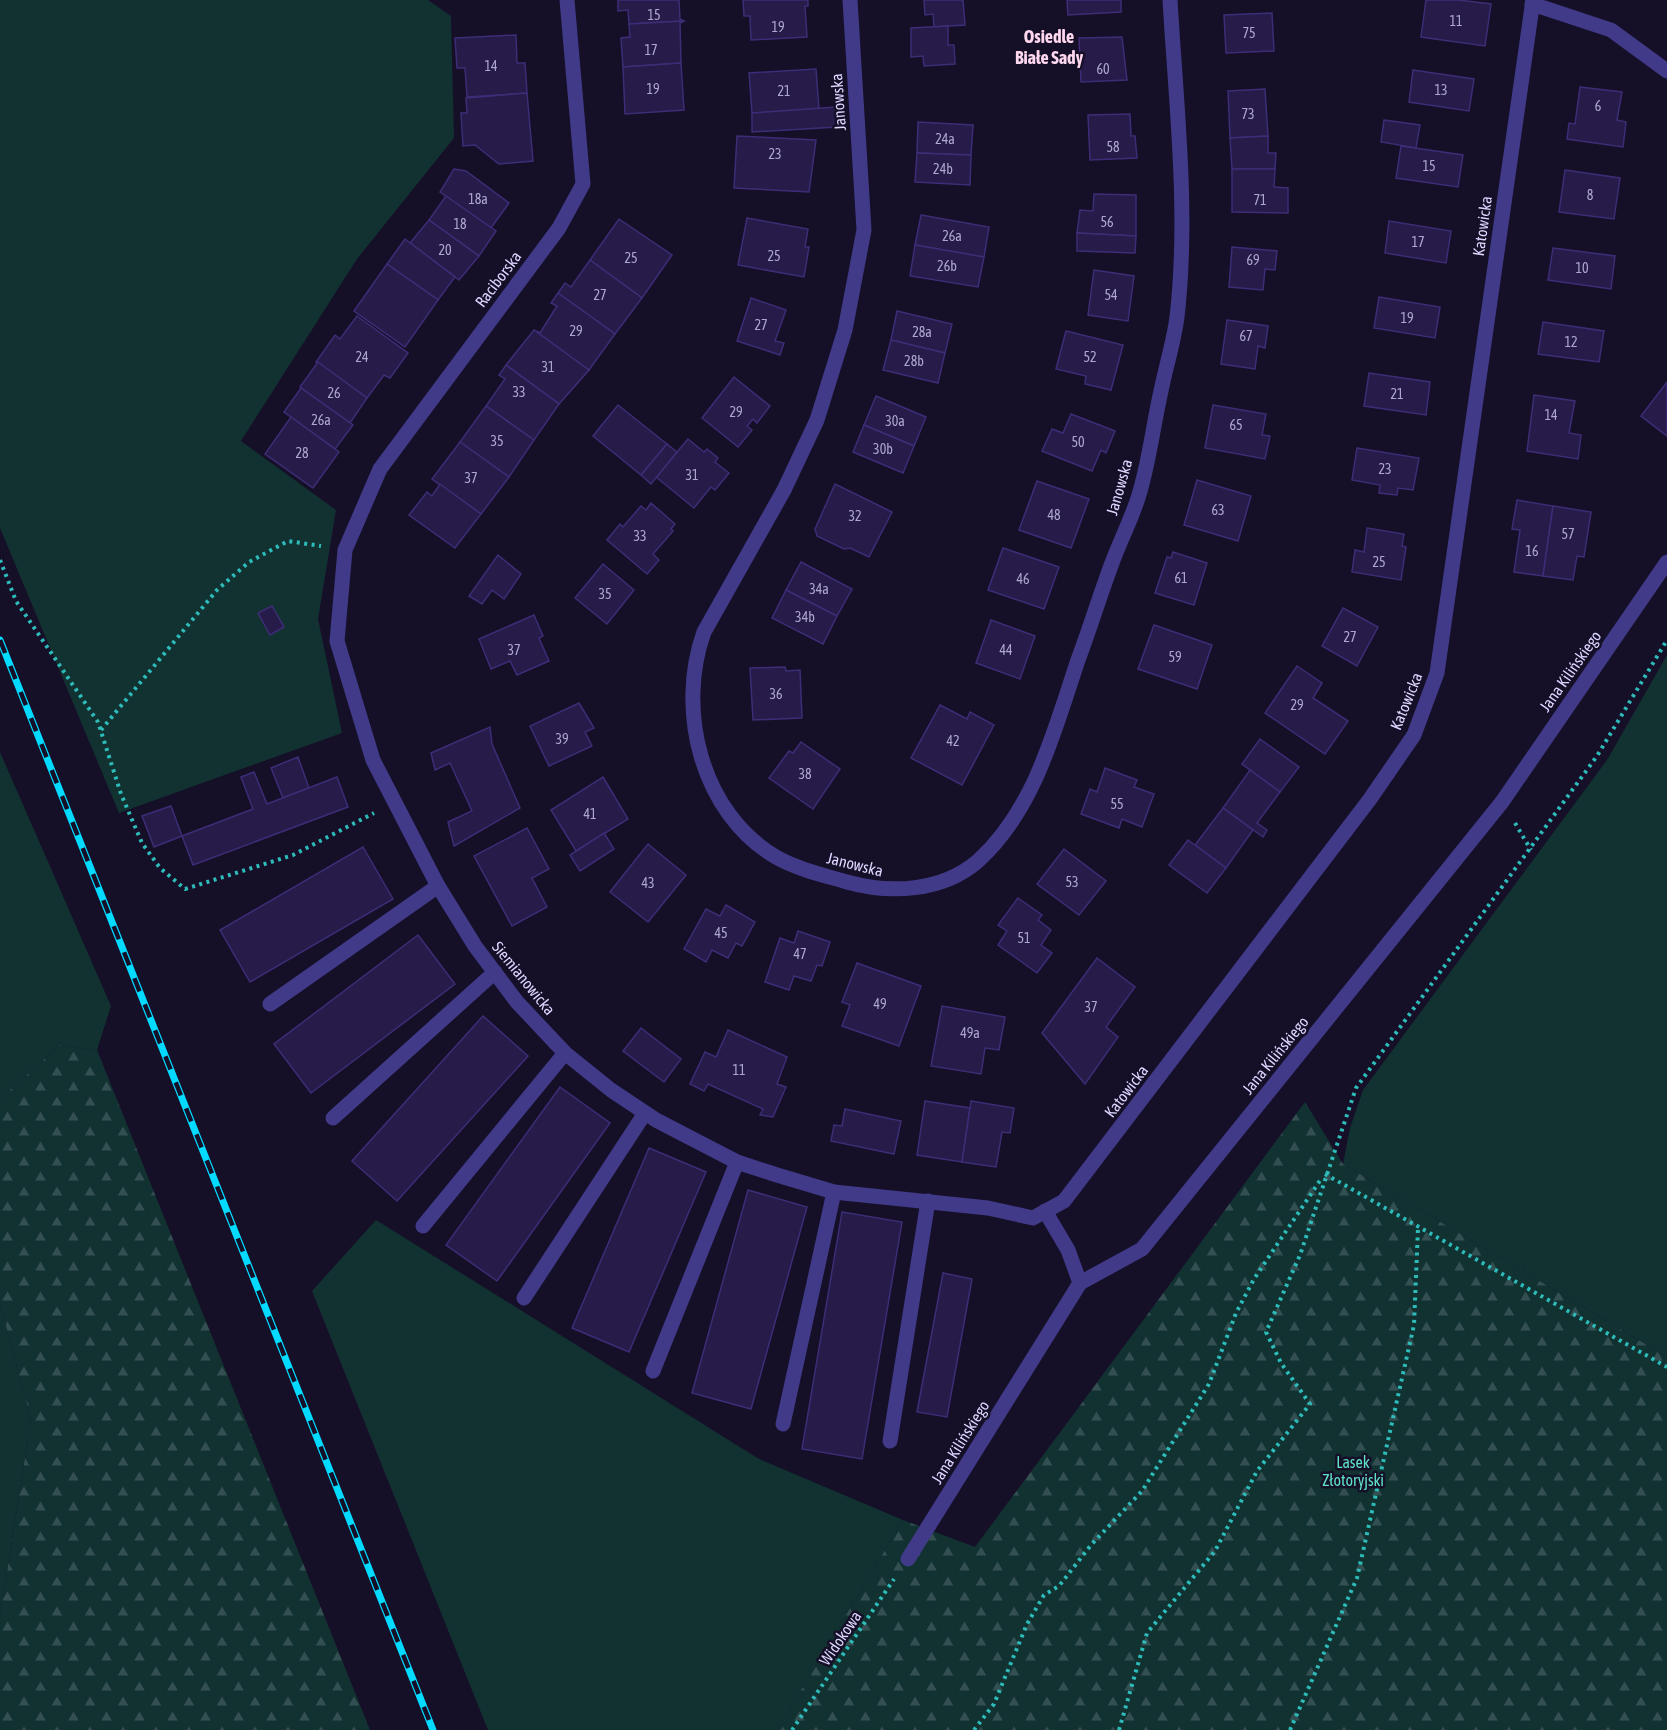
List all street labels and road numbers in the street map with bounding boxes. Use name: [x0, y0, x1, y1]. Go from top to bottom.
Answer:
street label: Janowska: [827, 73, 849, 131]
street label: Katowicka: [1469, 195, 1495, 257]
street label: Raciborska: [471, 248, 525, 310]
street label: Janowska: [1102, 457, 1136, 517]
street label: Jana Kilińskiego: [1536, 627, 1605, 715]
street label: Katowicka: [1386, 670, 1426, 732]
street label: Janowska: [825, 848, 885, 880]
street label: Siemianowicka: [489, 938, 559, 1018]
street label: Jana Kilińskiego: [1238, 1013, 1312, 1098]
street label: Katowicka: [1101, 1061, 1151, 1121]
street label: Jana Kilińskiego: [927, 1397, 993, 1487]
street label: Widokowa: [815, 1608, 865, 1668]

